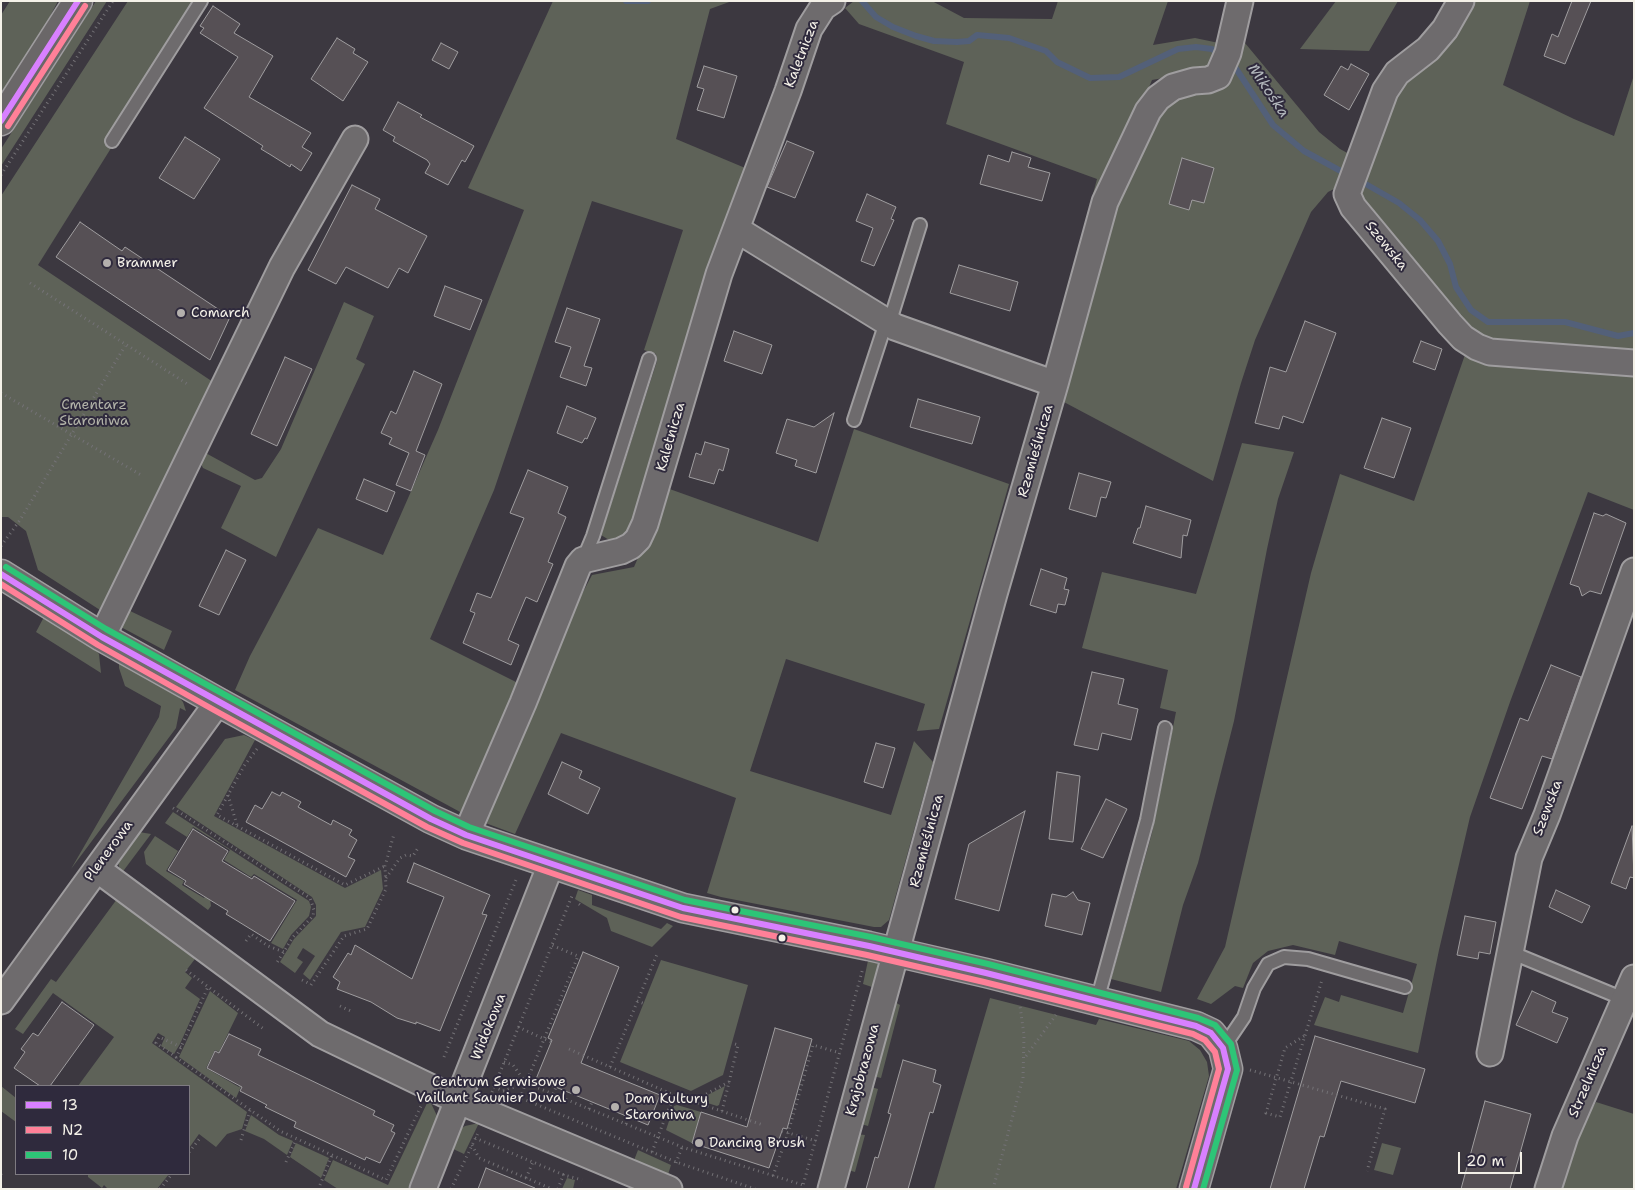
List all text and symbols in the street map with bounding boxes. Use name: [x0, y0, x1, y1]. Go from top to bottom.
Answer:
street label: Kaletnicza: [781, 18, 823, 90]
water label: Mikośka: [1244, 61, 1292, 121]
street label: Szewska: [1361, 218, 1411, 274]
place label: Brammer: [117, 255, 178, 271]
marker: Brammer: [101, 257, 113, 269]
place label: Comarch: [191, 305, 250, 321]
marker: Comarch: [175, 307, 187, 319]
park label: Cmentarz Staroniwa: [59, 397, 129, 430]
street label: Kaletnicza: [653, 401, 689, 473]
street label: Rzemieślnicza: [1015, 403, 1057, 499]
street label: Szewska: [1530, 778, 1566, 838]
street label: Rzemieślnicza: [907, 793, 947, 889]
street label: Plenerowa: [81, 817, 137, 885]
unlabelled marker: [730, 905, 740, 915]
unlabelled marker: [777, 933, 787, 943]
street label: Widokowa: [468, 991, 510, 1063]
street label: Krajobrazowa: [843, 1022, 883, 1118]
street label: Strzelnicza: [1566, 1044, 1610, 1120]
place label: Centrum Serwisowe Vaillant Saunier Duval: [416, 1074, 566, 1106]
marker: Centrum Serwisowe Vaillant Saunier Duval: [570, 1084, 582, 1096]
legend: [15, 1085, 190, 1175]
place label: Dom Kultury Staroniwa: [625, 1091, 708, 1124]
text: 13: [62, 1095, 78, 1115]
marker: Dom Kultury Staroniwa: [609, 1101, 621, 1113]
text: N2: [62, 1120, 83, 1140]
place label: Dancing Brush: [709, 1135, 805, 1151]
marker: Dancing Brush: [693, 1137, 705, 1149]
scale bar: [1460, 1142, 1524, 1174]
text: 10: [62, 1145, 78, 1165]
text: 20 m: [1466, 1151, 1505, 1171]

